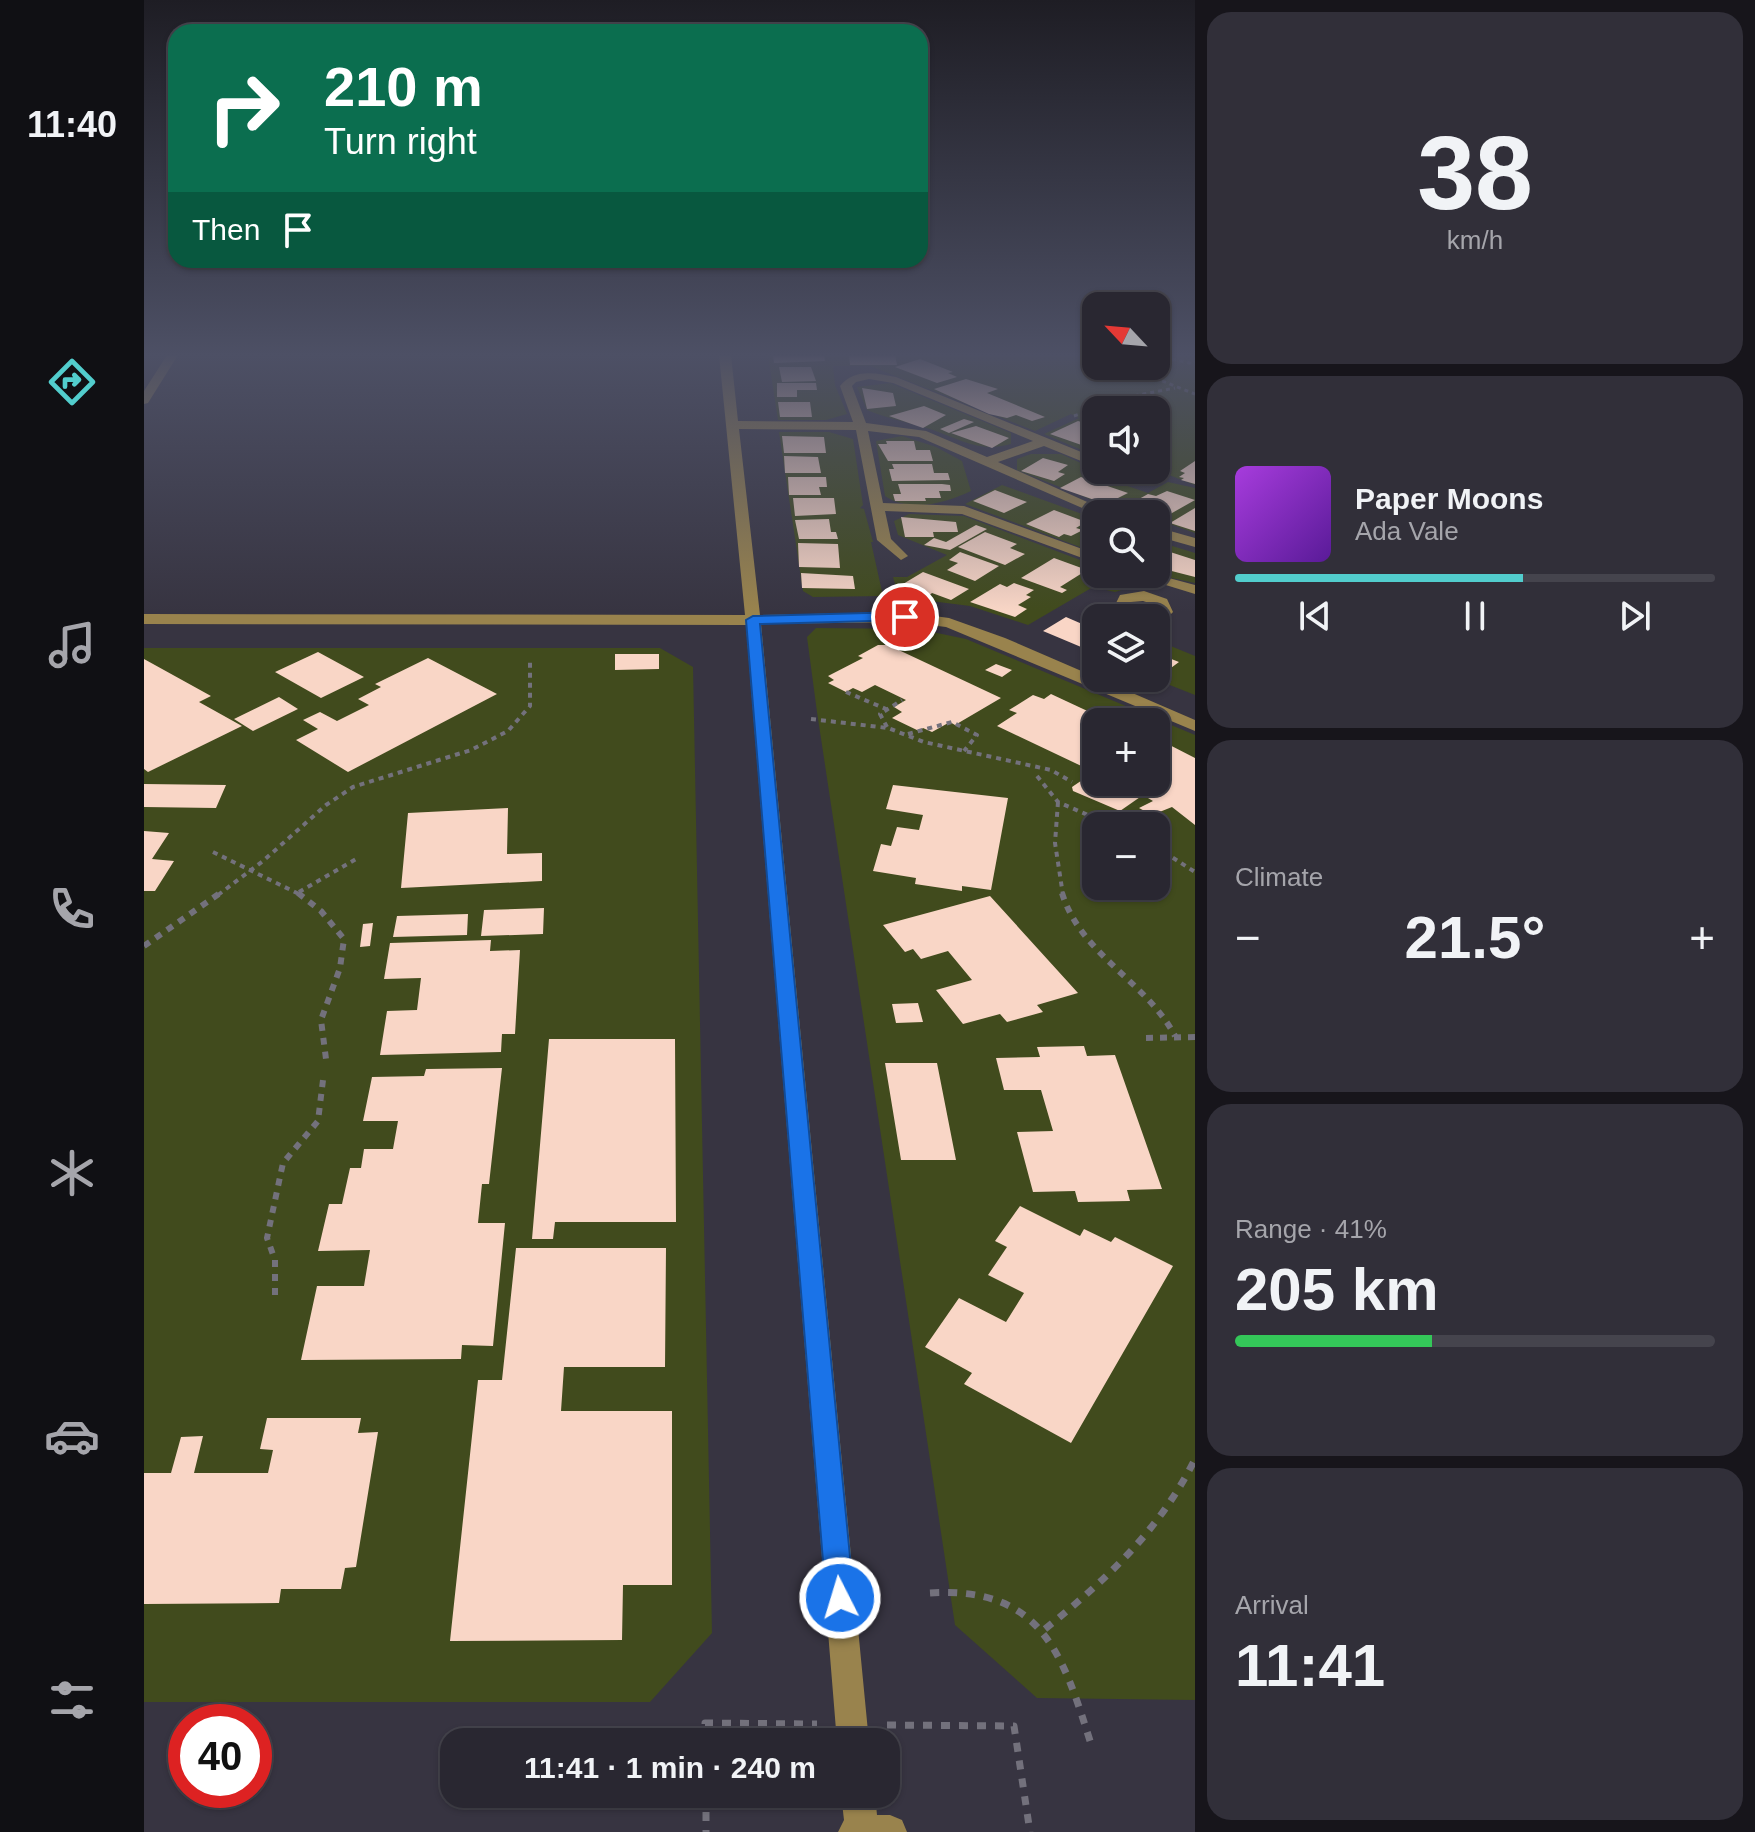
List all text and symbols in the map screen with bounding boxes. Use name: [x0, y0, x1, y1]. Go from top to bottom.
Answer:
text: 210 m: [324, 55, 483, 118]
icon: right: [192, 56, 296, 160]
text: 11:40: [27, 104, 117, 145]
text: 38: [1417, 115, 1533, 231]
text: Turn right: [324, 121, 477, 162]
icon: arrive: [276, 208, 320, 252]
text: Then: [192, 213, 260, 246]
text: km/h: [1447, 225, 1503, 255]
north arrow: [1082, 292, 1170, 380]
map controls: [1082, 292, 1170, 900]
icon: directions: [44, 354, 100, 410]
button: sound: [1082, 396, 1170, 484]
text: Paper Moons: [1355, 482, 1543, 515]
button: search: [1082, 500, 1170, 588]
text: Ada Vale: [1355, 516, 1459, 546]
pin: [871, 583, 939, 651]
icon: previous: [1293, 594, 1337, 638]
icon: pause: [1453, 594, 1497, 638]
icon: next: [1613, 594, 1657, 638]
icon: arrive: [883, 595, 927, 639]
button: layers: [1082, 604, 1170, 692]
icon: music: [44, 617, 100, 673]
button: +: [1082, 708, 1170, 796]
button: −: [1082, 812, 1170, 900]
text: Climate: [1235, 862, 1323, 892]
icon: phone: [44, 881, 100, 937]
text: 21.5°: [1405, 904, 1545, 971]
text: −: [1235, 913, 1261, 962]
text: +: [1689, 913, 1715, 962]
icon: climate: [44, 1145, 100, 1201]
text: Range · 41%: [1235, 1214, 1387, 1244]
text: 205 km: [1235, 1256, 1439, 1323]
icon: car: [44, 1408, 100, 1464]
position arrow: [798, 1556, 882, 1640]
text: Arrival: [1235, 1590, 1309, 1620]
text: 11:41: [1235, 1632, 1385, 1699]
icon: filters: [44, 1672, 100, 1728]
speed limit sign: 40: [168, 1704, 272, 1808]
text: 11:41 · 1 min · 240 m: [524, 1751, 816, 1784]

